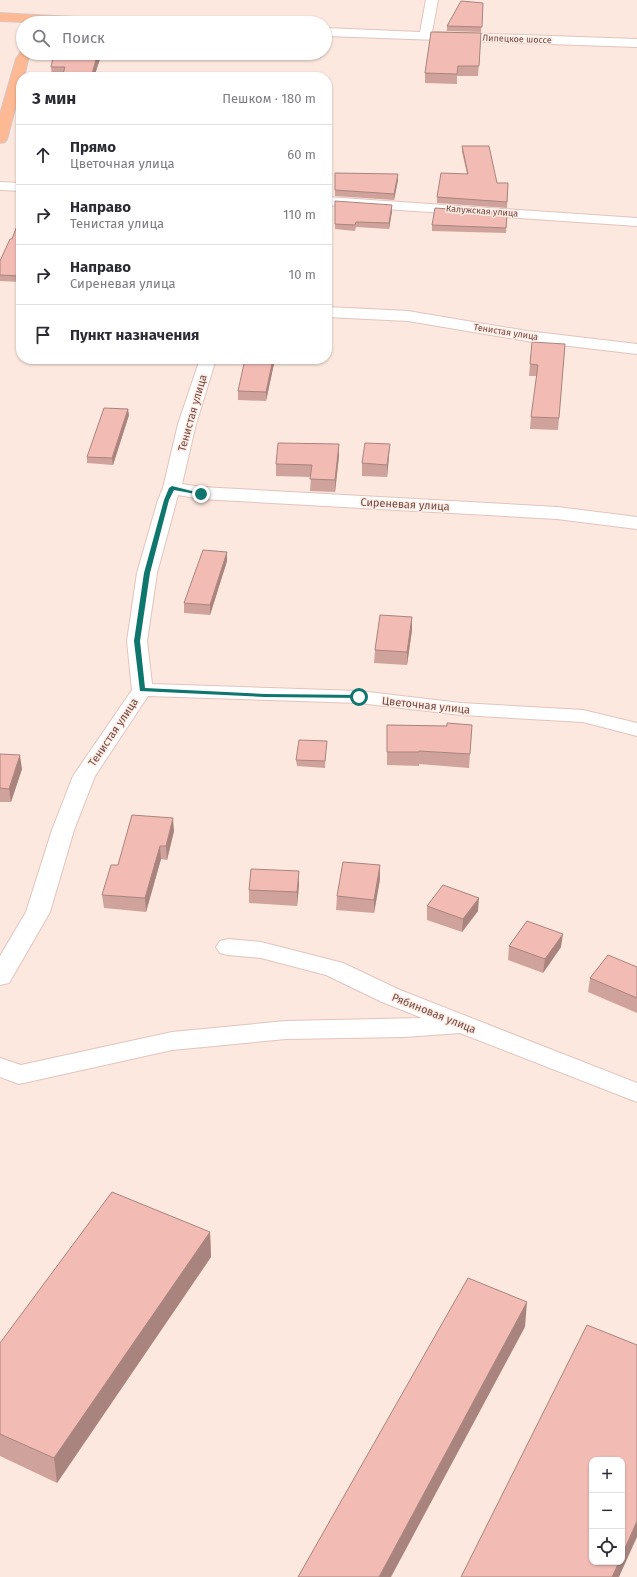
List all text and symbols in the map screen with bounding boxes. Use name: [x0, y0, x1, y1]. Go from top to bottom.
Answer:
search box: [16, 16, 332, 60]
icon: search: [30, 27, 52, 49]
text: Поиск: [62, 29, 105, 47]
street label: Липецкое шоссе: [482, 33, 552, 45]
text: 3 мин: [32, 88, 76, 109]
text: Пешком · 180 m: [222, 91, 316, 106]
text: Прямо: [70, 138, 116, 156]
icon: ahead: [32, 144, 54, 166]
text: 60 m: [287, 147, 316, 162]
text: Цветочная улица: [70, 156, 175, 171]
text: Направо: [70, 198, 131, 216]
street label: Калужская улица: [446, 203, 519, 219]
icon: right: [32, 204, 54, 226]
text: 110 m: [283, 207, 316, 222]
text: Тенистая улица: [70, 216, 164, 231]
text: Направо: [70, 258, 131, 276]
icon: right: [32, 264, 54, 286]
text: 10 m: [289, 267, 316, 282]
text: Сиреневая улица: [70, 276, 176, 291]
street label: Тенистая улица: [473, 322, 539, 342]
icon: arrive: [32, 324, 54, 346]
text: Пункт назначения: [70, 326, 199, 344]
street label: Тенистая улица: [175, 373, 210, 453]
route end: [192, 485, 210, 503]
street label: Сиреневая улица: [360, 496, 450, 513]
route start: [350, 688, 368, 706]
street label: Цветочная улица: [381, 694, 471, 717]
street label: Тенистая улица: [86, 696, 141, 769]
street label: Рябиновая улица: [390, 991, 478, 1036]
map controls: [589, 1457, 625, 1565]
button: +: [589, 1457, 625, 1493]
button: −: [589, 1493, 625, 1529]
button: locate: [589, 1529, 625, 1565]

